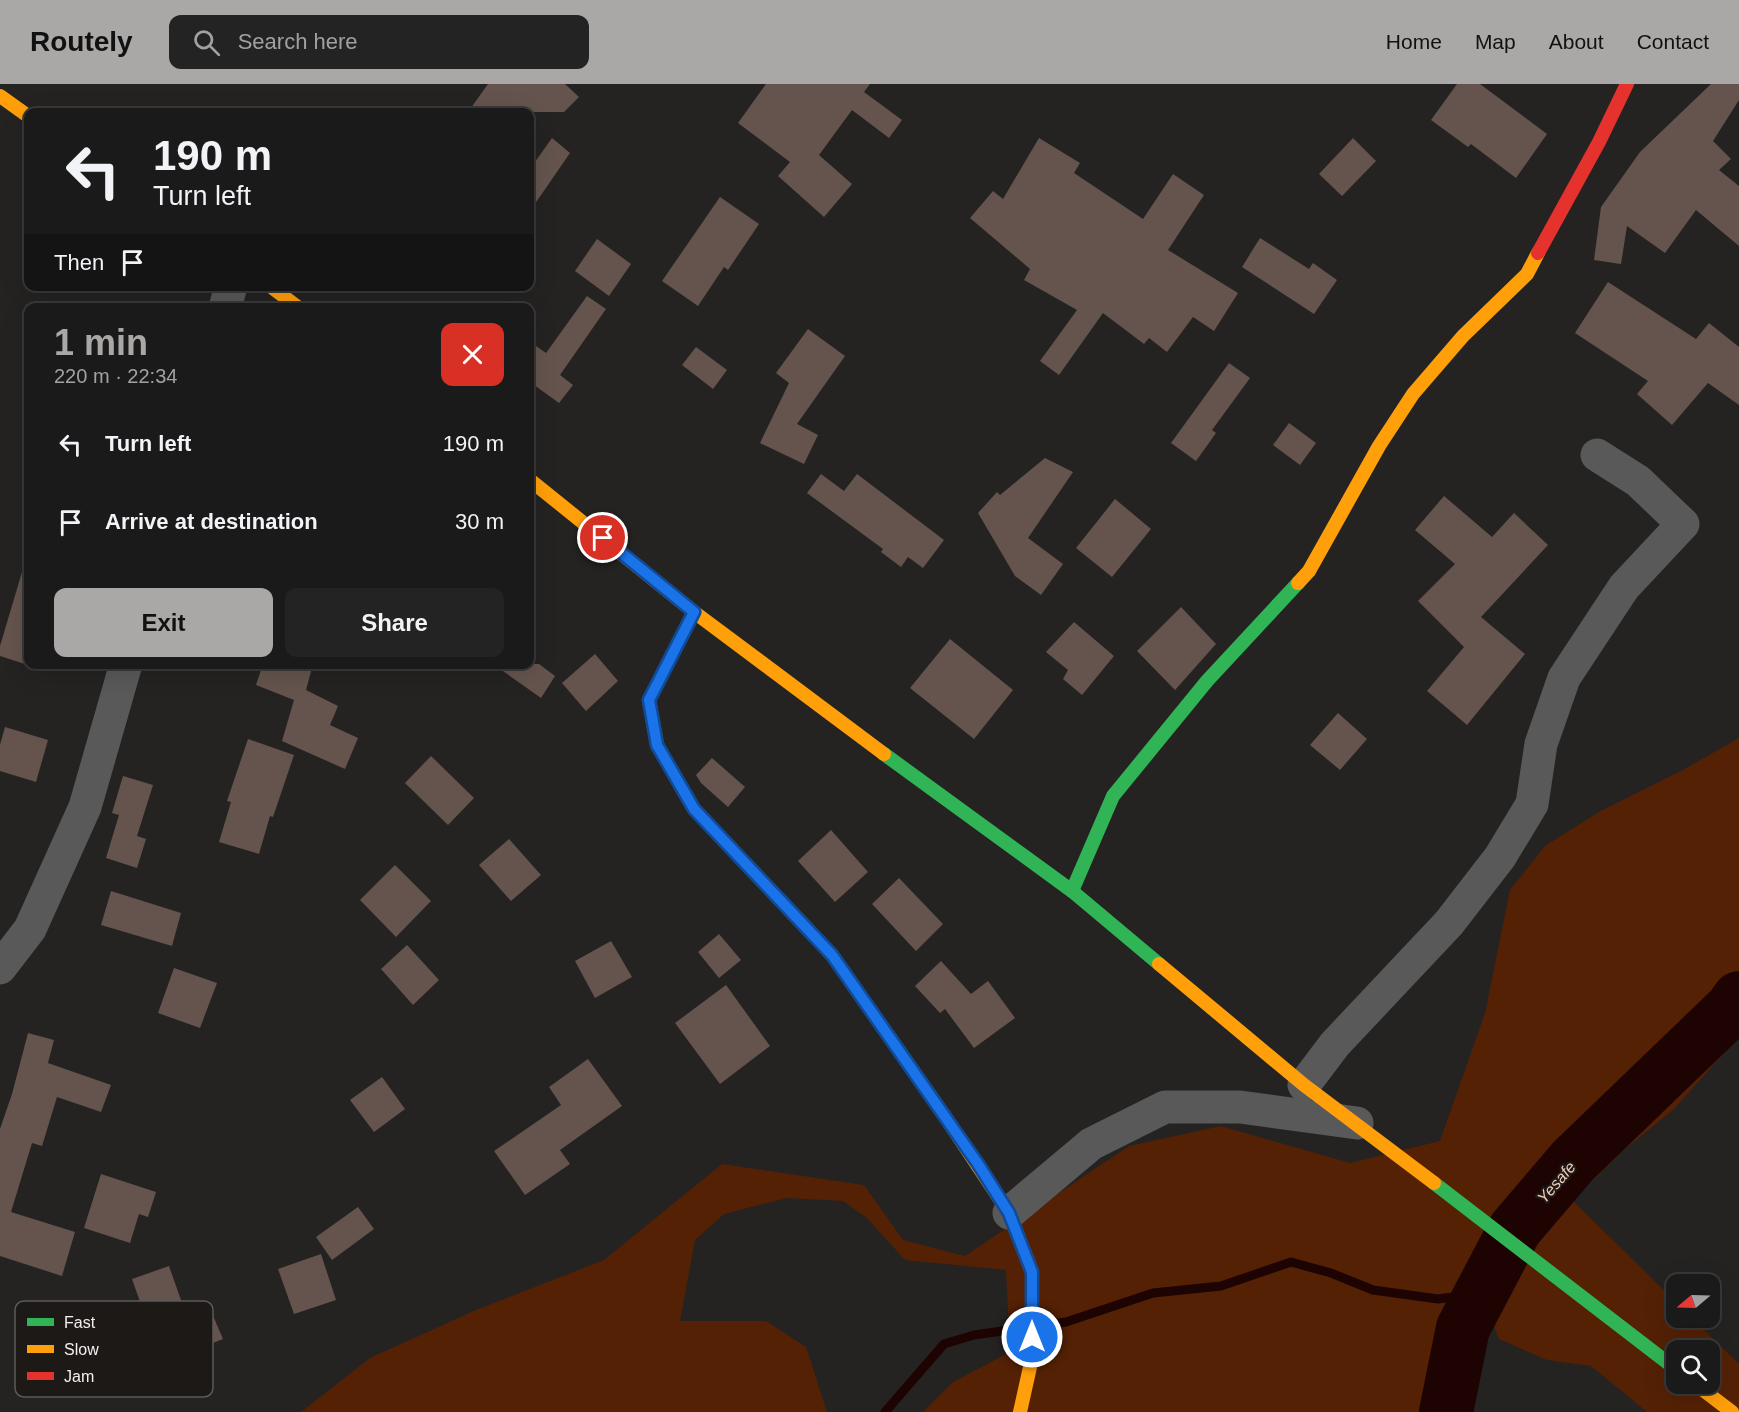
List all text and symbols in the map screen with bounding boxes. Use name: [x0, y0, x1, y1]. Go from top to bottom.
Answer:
search box: [169, 15, 589, 69]
text: Routely: [30, 26, 133, 57]
icon: search: [190, 26, 223, 59]
text: Search here: [238, 29, 358, 54]
text: Home: [1386, 30, 1442, 53]
text: Map: [1475, 30, 1516, 53]
text: About: [1549, 30, 1604, 53]
text: Contact: [1637, 30, 1709, 53]
icon: left: [54, 132, 132, 210]
text: 190 m: [153, 132, 272, 179]
text: Turn left: [153, 181, 251, 211]
icon: arrive: [116, 246, 149, 279]
text: Then: [54, 250, 104, 275]
text: 1 min: [54, 322, 148, 363]
button: close: [441, 323, 504, 386]
text: 220 m · 22:34: [54, 365, 177, 387]
icon: left: [54, 428, 87, 461]
text: Turn left: [105, 431, 191, 456]
text: 190 m: [443, 431, 504, 456]
icon: arrive: [54, 506, 87, 539]
text: Arrive at destination: [105, 509, 318, 534]
text: 30 m: [455, 509, 504, 534]
pin: [577, 512, 628, 563]
icon: arrive: [586, 521, 619, 554]
button: Exit: [54, 588, 273, 657]
button: Share: [285, 588, 504, 657]
water label: Yesafe: [1534, 1158, 1579, 1206]
north arrow: [1666, 1274, 1720, 1328]
map controls: [1666, 1274, 1720, 1394]
legend: [15, 1301, 213, 1397]
position arrow: [1000, 1305, 1064, 1369]
text: Fast: [64, 1314, 96, 1331]
button: search: [1666, 1340, 1720, 1394]
text: Slow: [64, 1341, 99, 1358]
text: Jam: [64, 1368, 94, 1385]

